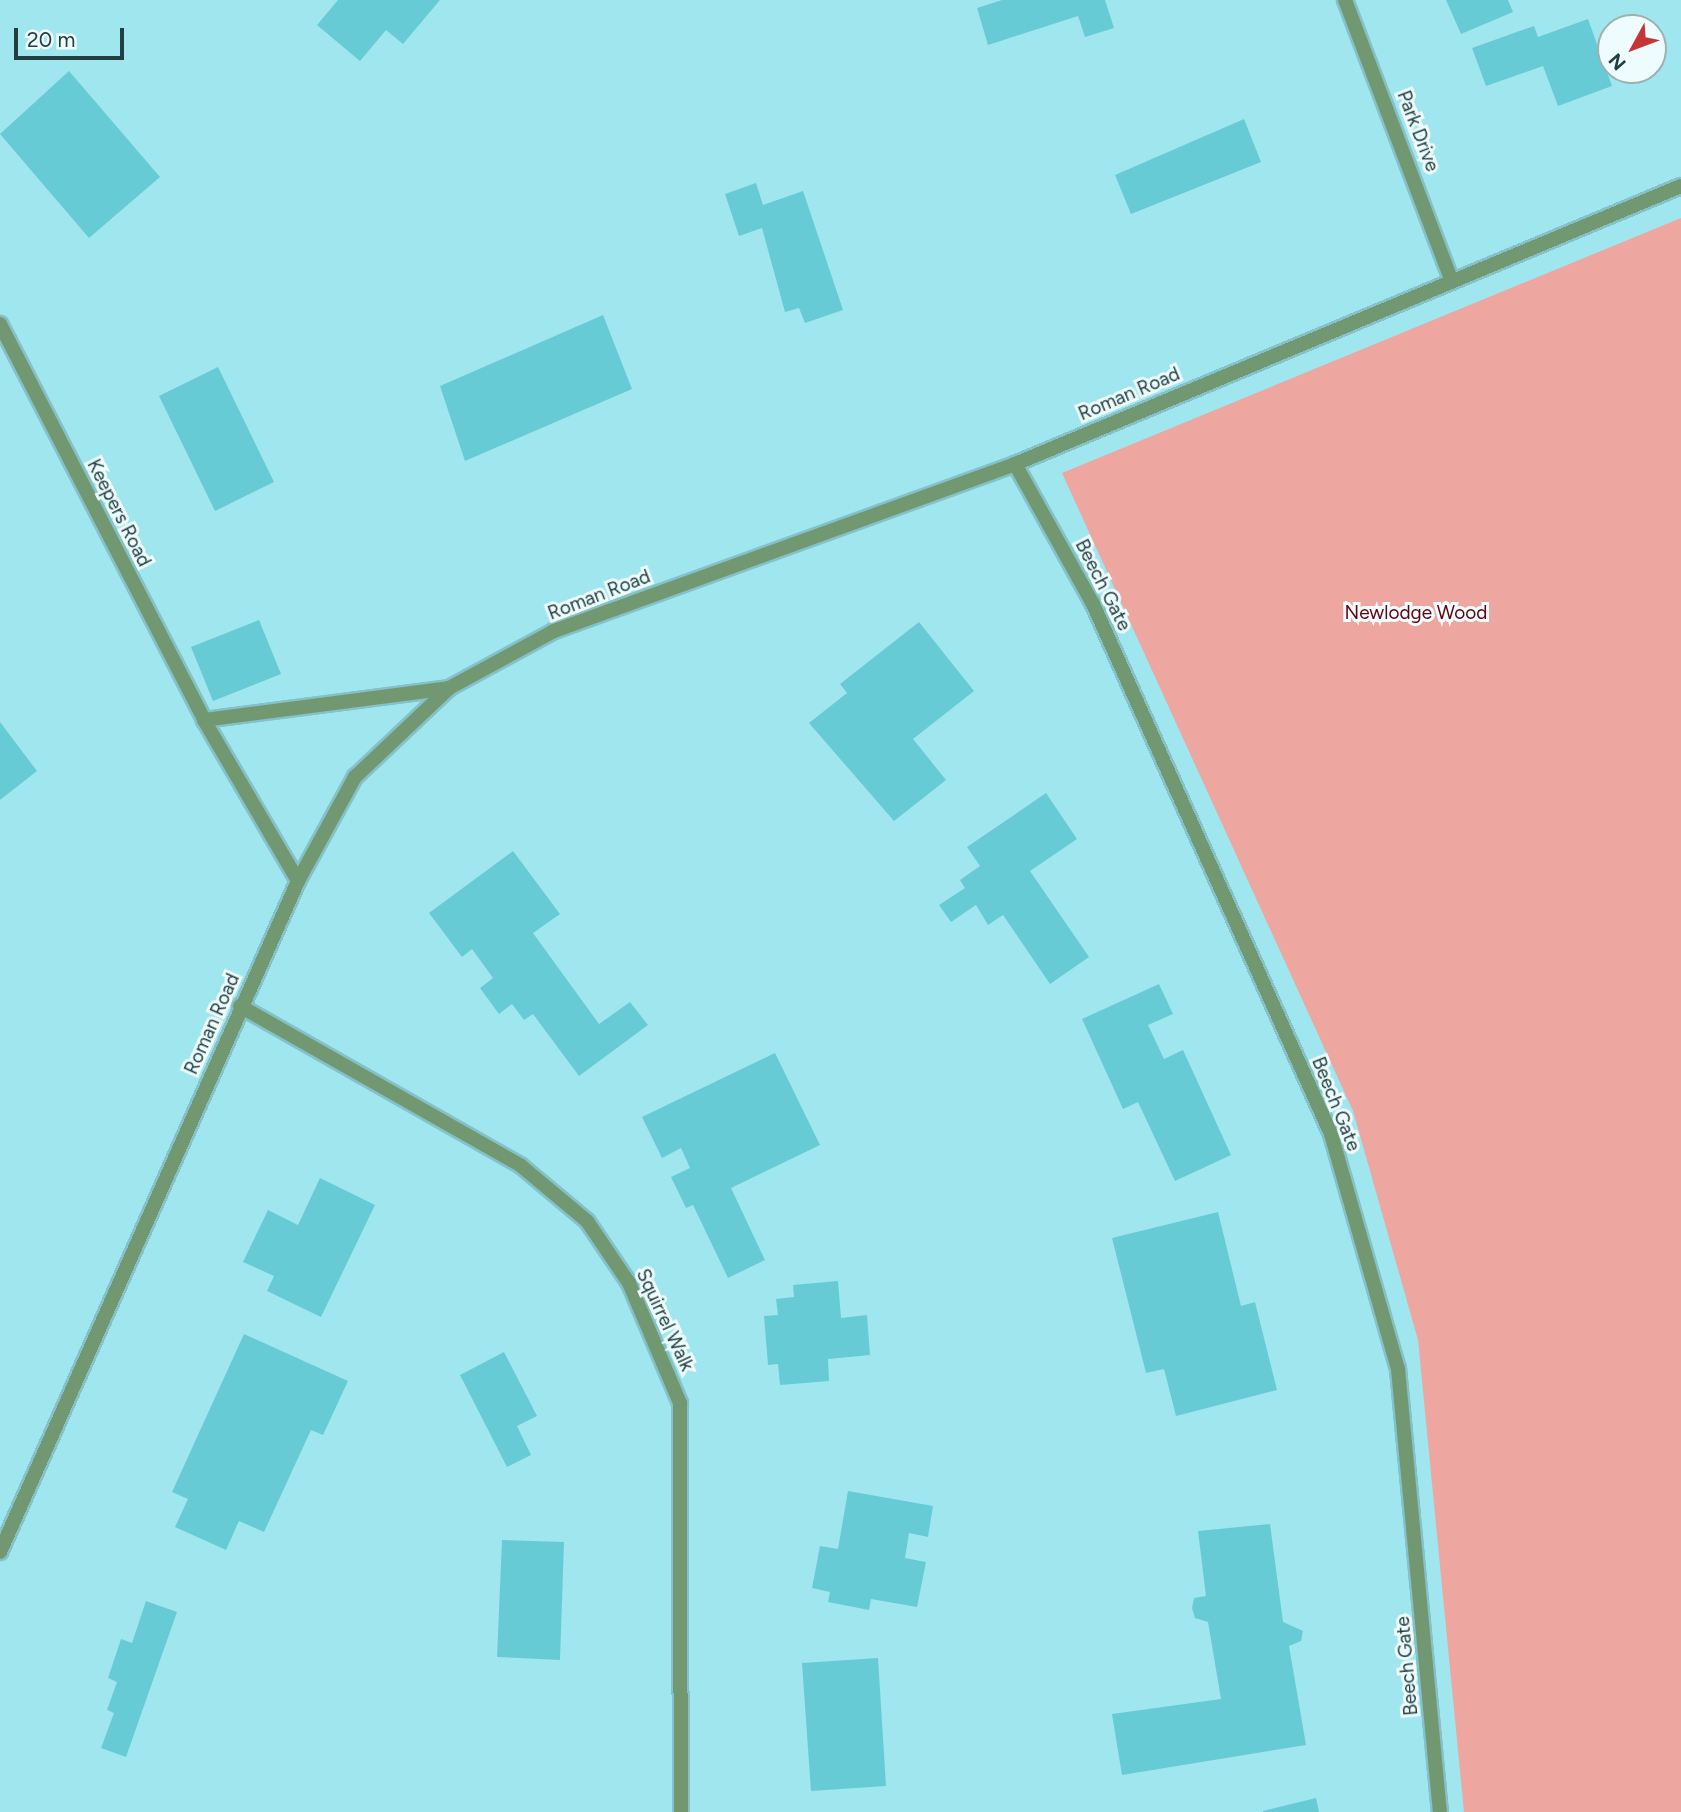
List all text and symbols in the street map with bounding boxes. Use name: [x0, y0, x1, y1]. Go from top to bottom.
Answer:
scale bar: [18, 14, 128, 58]
north arrow: [1597, 14, 1667, 84]
text: 20 m: [27, 27, 75, 52]
text: N: [1604, 49, 1631, 75]
street label: Park Drive: [1392, 87, 1444, 175]
street label: Roman Road: [1075, 362, 1183, 426]
street label: Keepers Road: [82, 455, 156, 571]
street label: Beech Gate: [1070, 535, 1136, 635]
street label: Roman Road: [545, 565, 653, 625]
park label: Newlodge Wood: [1345, 602, 1487, 624]
street label: Roman Road: [180, 970, 244, 1078]
street label: Beech Gate: [1307, 1054, 1365, 1154]
street label: Squirrel Walk: [631, 1265, 699, 1375]
street label: Beech Gate: [1391, 1615, 1423, 1717]

